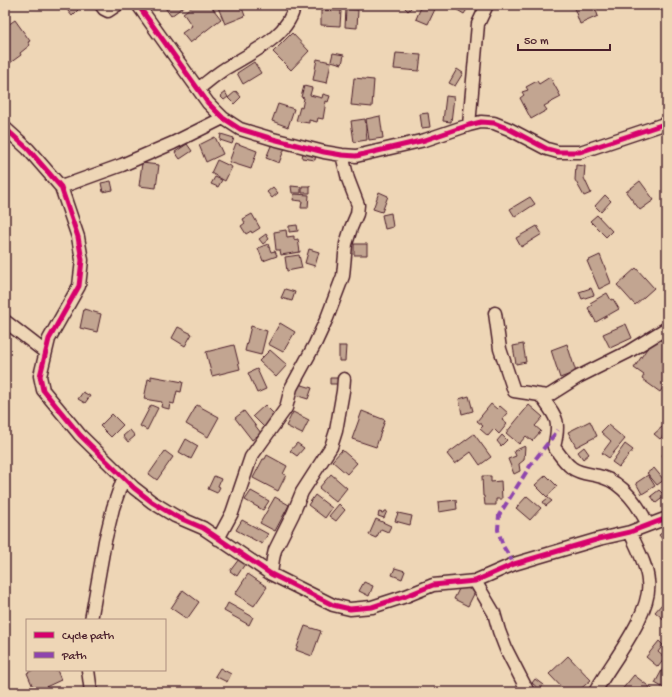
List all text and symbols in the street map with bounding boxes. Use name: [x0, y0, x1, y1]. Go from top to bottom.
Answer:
scale bar: [518, 26, 610, 52]
text: 50 m: [524, 35, 549, 49]
legend: [26, 619, 166, 671]
text: Cycle path: [62, 630, 115, 644]
text: Path: [61, 650, 87, 664]

